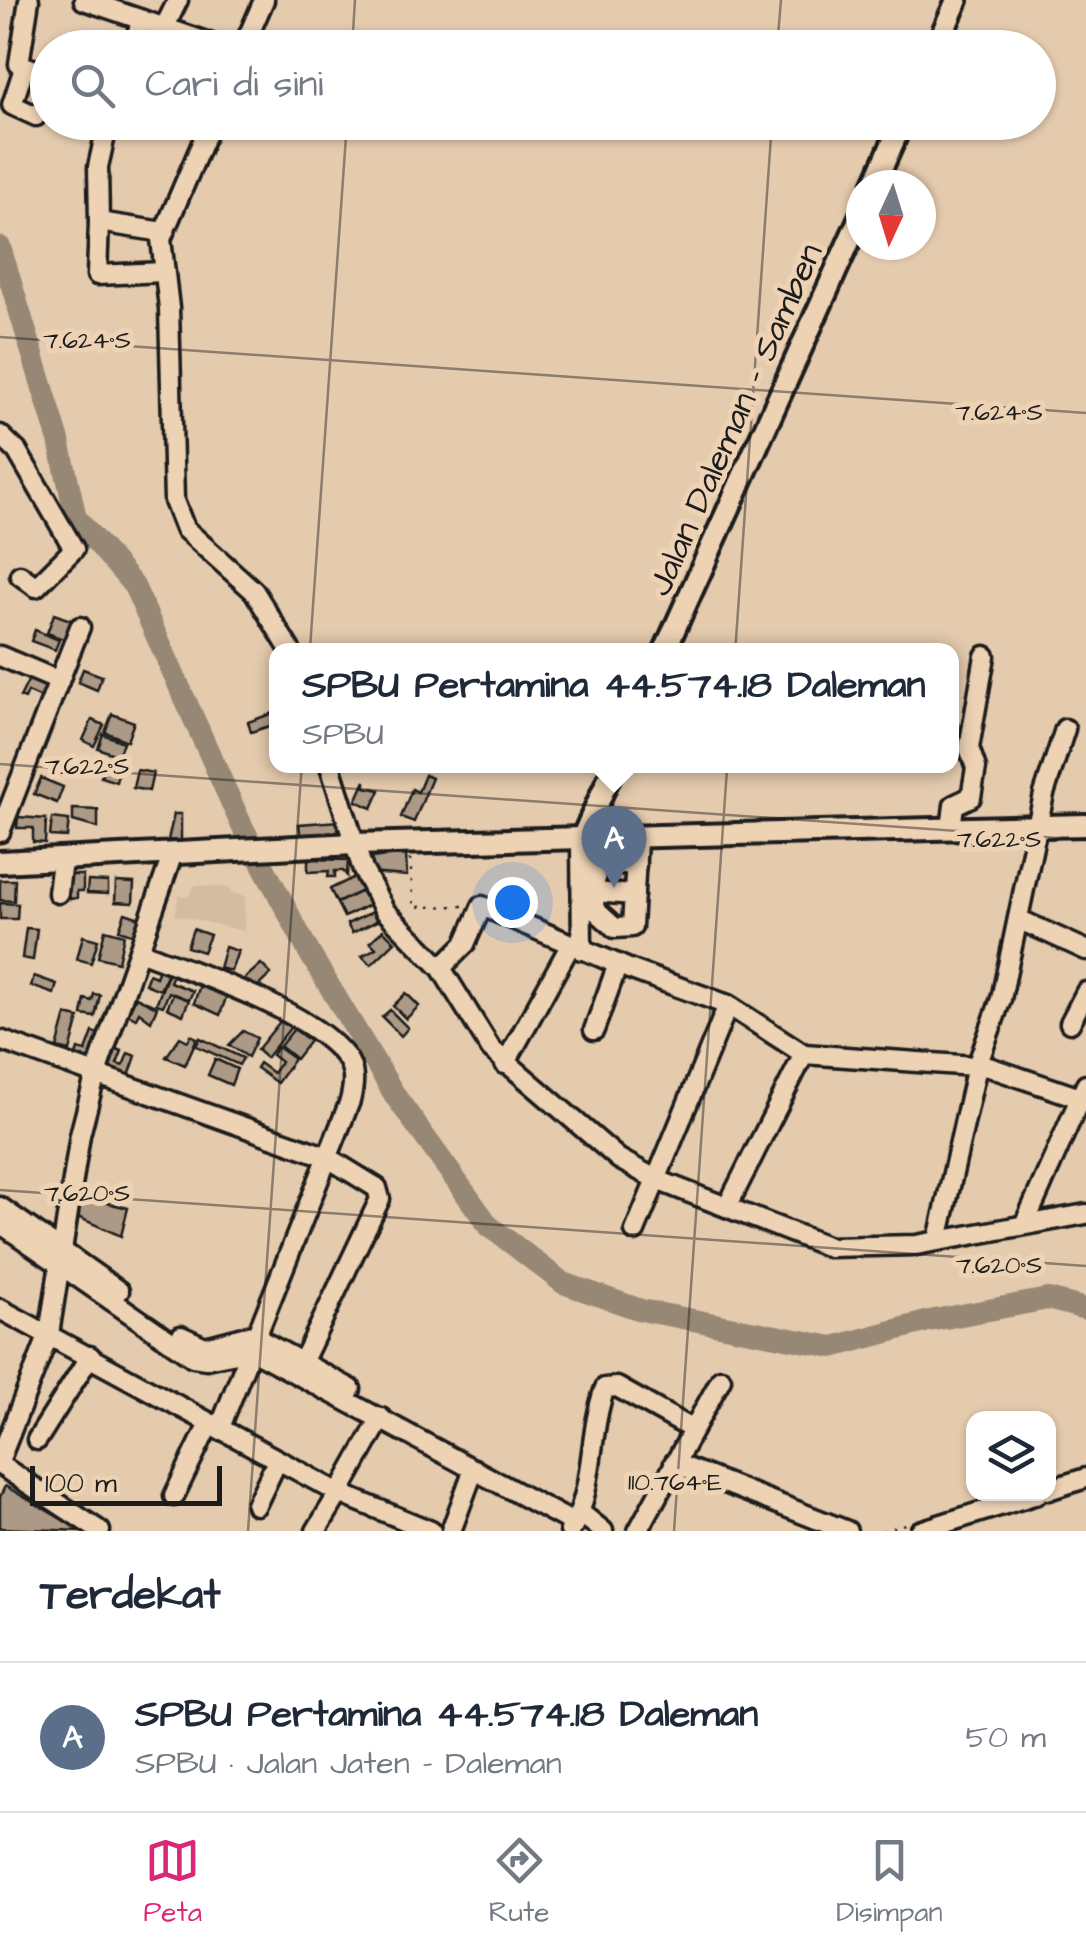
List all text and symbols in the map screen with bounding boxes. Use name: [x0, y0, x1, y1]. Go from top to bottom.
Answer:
search box: [30, 30, 1056, 140]
icon: search: [65, 58, 120, 113]
text: Cari di sini: [145, 59, 323, 111]
north arrow: [846, 170, 936, 260]
street label: Jalan Daleman - Samben: [635, 236, 835, 604]
text: 7.624°S: [43, 323, 131, 358]
text: 7.624°S: [955, 395, 1043, 430]
popup: [269, 643, 959, 773]
text: SPBU Pertamina 44.574.18 Daleman: [302, 660, 926, 712]
text: SPBU: [302, 712, 384, 757]
text: 7.622°S: [45, 749, 129, 784]
pin: A: [582, 806, 646, 888]
text: 7.622°S: [957, 822, 1041, 857]
your location: [487, 877, 538, 928]
text: 7.620°S: [44, 1176, 130, 1211]
text: 7.620°S: [956, 1248, 1042, 1283]
map controls: [966, 1411, 1056, 1501]
button: layers: [966, 1411, 1056, 1501]
scale bar: [30, 1461, 222, 1506]
text: 100 m: [45, 1464, 117, 1503]
text: 110.764°E: [628, 1465, 722, 1500]
text: Terdekat: [40, 1567, 220, 1625]
text: SPBU Pertamina 44.574.18 Daleman: [135, 1689, 758, 1741]
text: A: [62, 1715, 83, 1760]
text: 50 m: [965, 1715, 1046, 1760]
text: SPBU · Jalan Jaten - Daleman: [135, 1741, 562, 1786]
tab: Peta: [143, 1833, 202, 1932]
tab: Rute: [489, 1833, 549, 1932]
tab: Disimpan: [836, 1833, 943, 1932]

